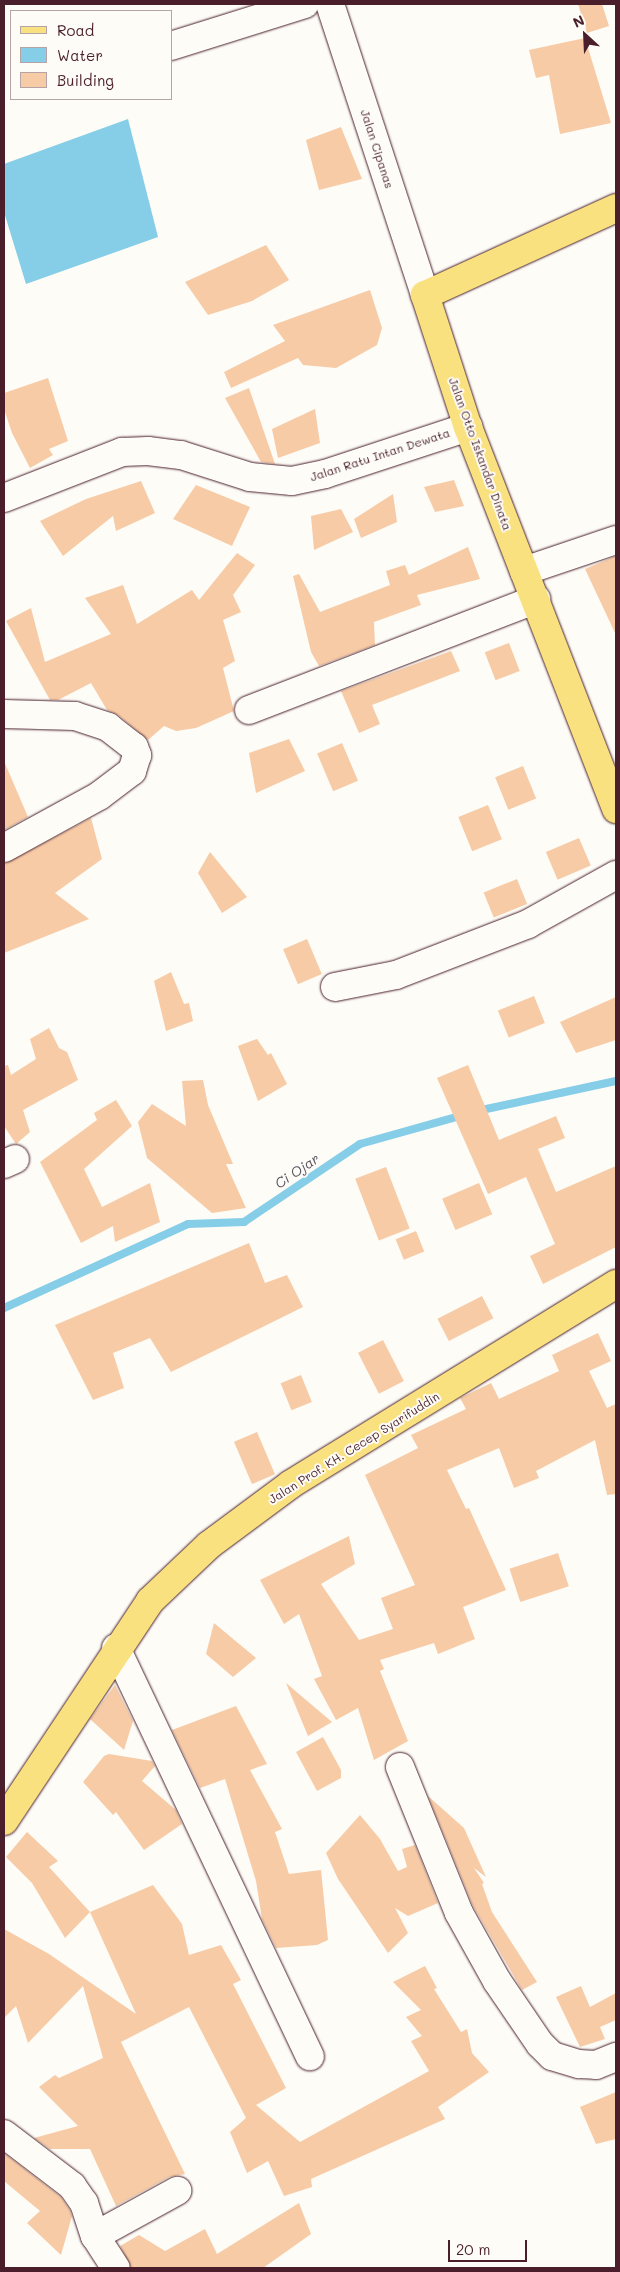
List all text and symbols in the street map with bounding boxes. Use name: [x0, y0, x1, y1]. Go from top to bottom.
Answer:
legend: [10, 10, 172, 100]
north arrow: [560, 10, 610, 60]
text: N: [570, 10, 587, 32]
text: Road: [57, 20, 94, 40]
text: Water: [57, 45, 103, 65]
text: Building: [57, 70, 114, 90]
street label: Jalan Cipanas: [357, 108, 397, 190]
street label: Jalan Otto Iskandar Dinata: [446, 376, 514, 532]
street label: Jalan Ratu Intan Dewata: [308, 426, 452, 484]
water label: Ci Ojar: [271, 1150, 323, 1192]
street label: Jalan Prof. KH. Cecep Syarifuddin: [266, 1389, 442, 1507]
scale bar: [450, 2230, 529, 2262]
text: 20 m: [456, 2239, 490, 2259]

